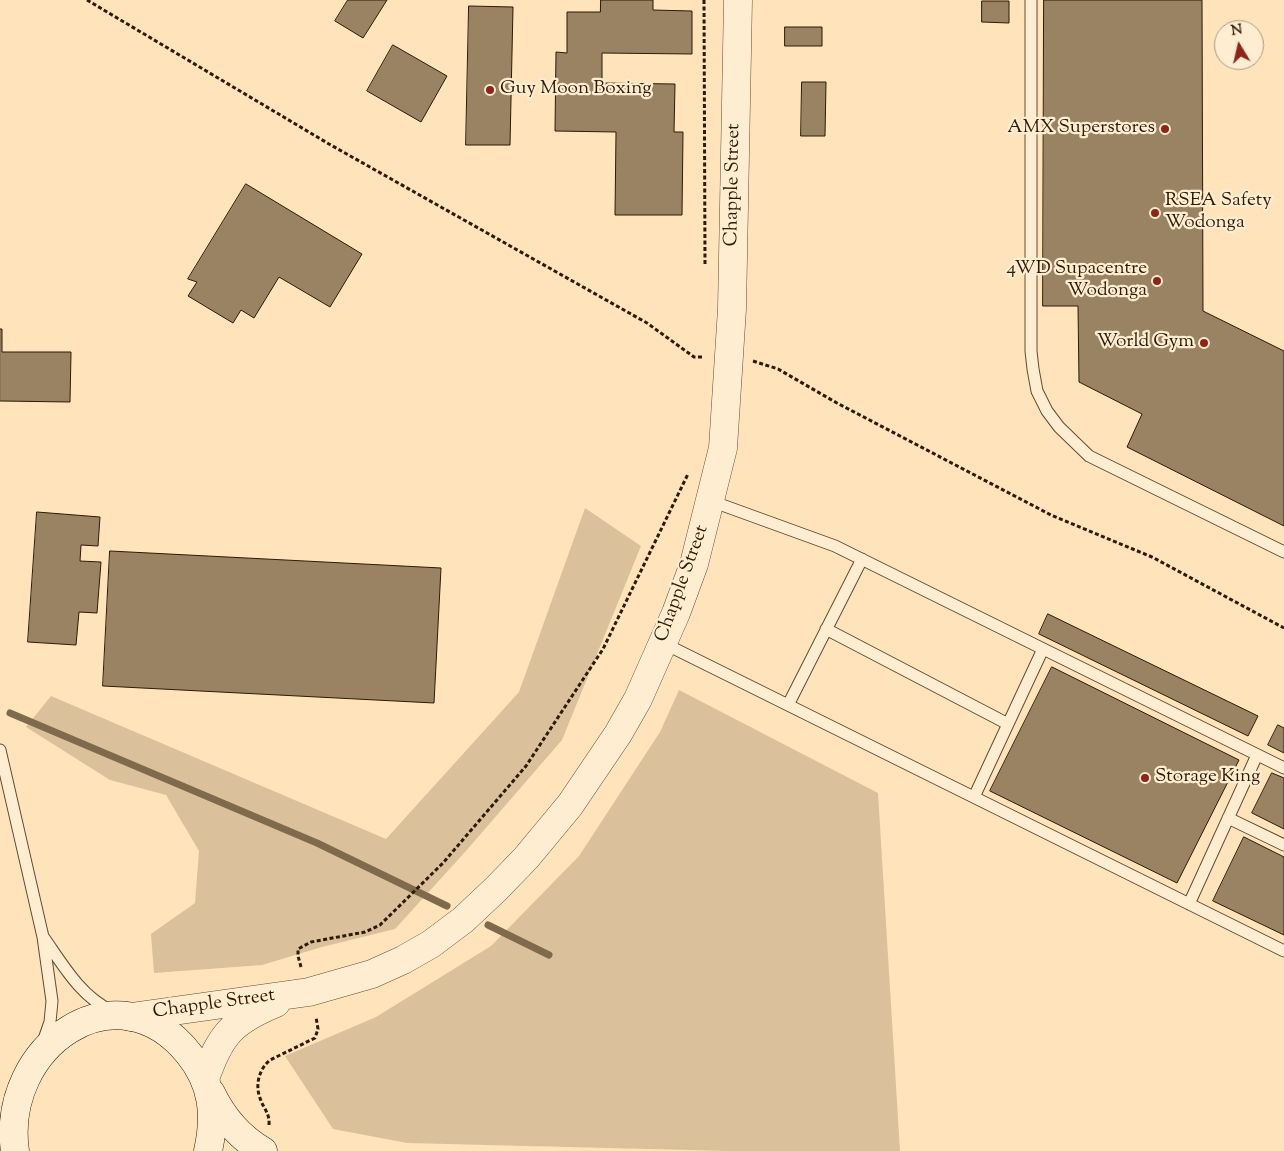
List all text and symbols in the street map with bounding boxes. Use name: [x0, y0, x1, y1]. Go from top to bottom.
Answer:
north arrow: [1214, 20, 1264, 70]
text: N: [1230, 20, 1244, 42]
place label: Guy Moon Boxing: [500, 79, 652, 101]
marker: Guy Moon Boxing: [484, 84, 496, 96]
place label: AMX Superstores: [1007, 118, 1155, 140]
street label: Chapple Street: [722, 123, 746, 247]
marker: AMX Superstores: [1159, 123, 1171, 135]
place label: RSEA Safety Wodonga: [1165, 191, 1272, 235]
marker: RSEA Safety Wodonga: [1149, 207, 1161, 219]
place label: 4WD Supacentre Wodonga: [1006, 259, 1147, 303]
marker: 4WD Supacentre Wodonga: [1151, 275, 1163, 287]
place label: World Gym: [1097, 332, 1194, 354]
marker: World Gym: [1198, 337, 1210, 349]
street label: Chapple Street: [651, 522, 715, 646]
place label: Storage King: [1155, 767, 1260, 789]
marker: Storage King: [1139, 772, 1151, 784]
street label: Chapple Street: [152, 985, 276, 1025]

